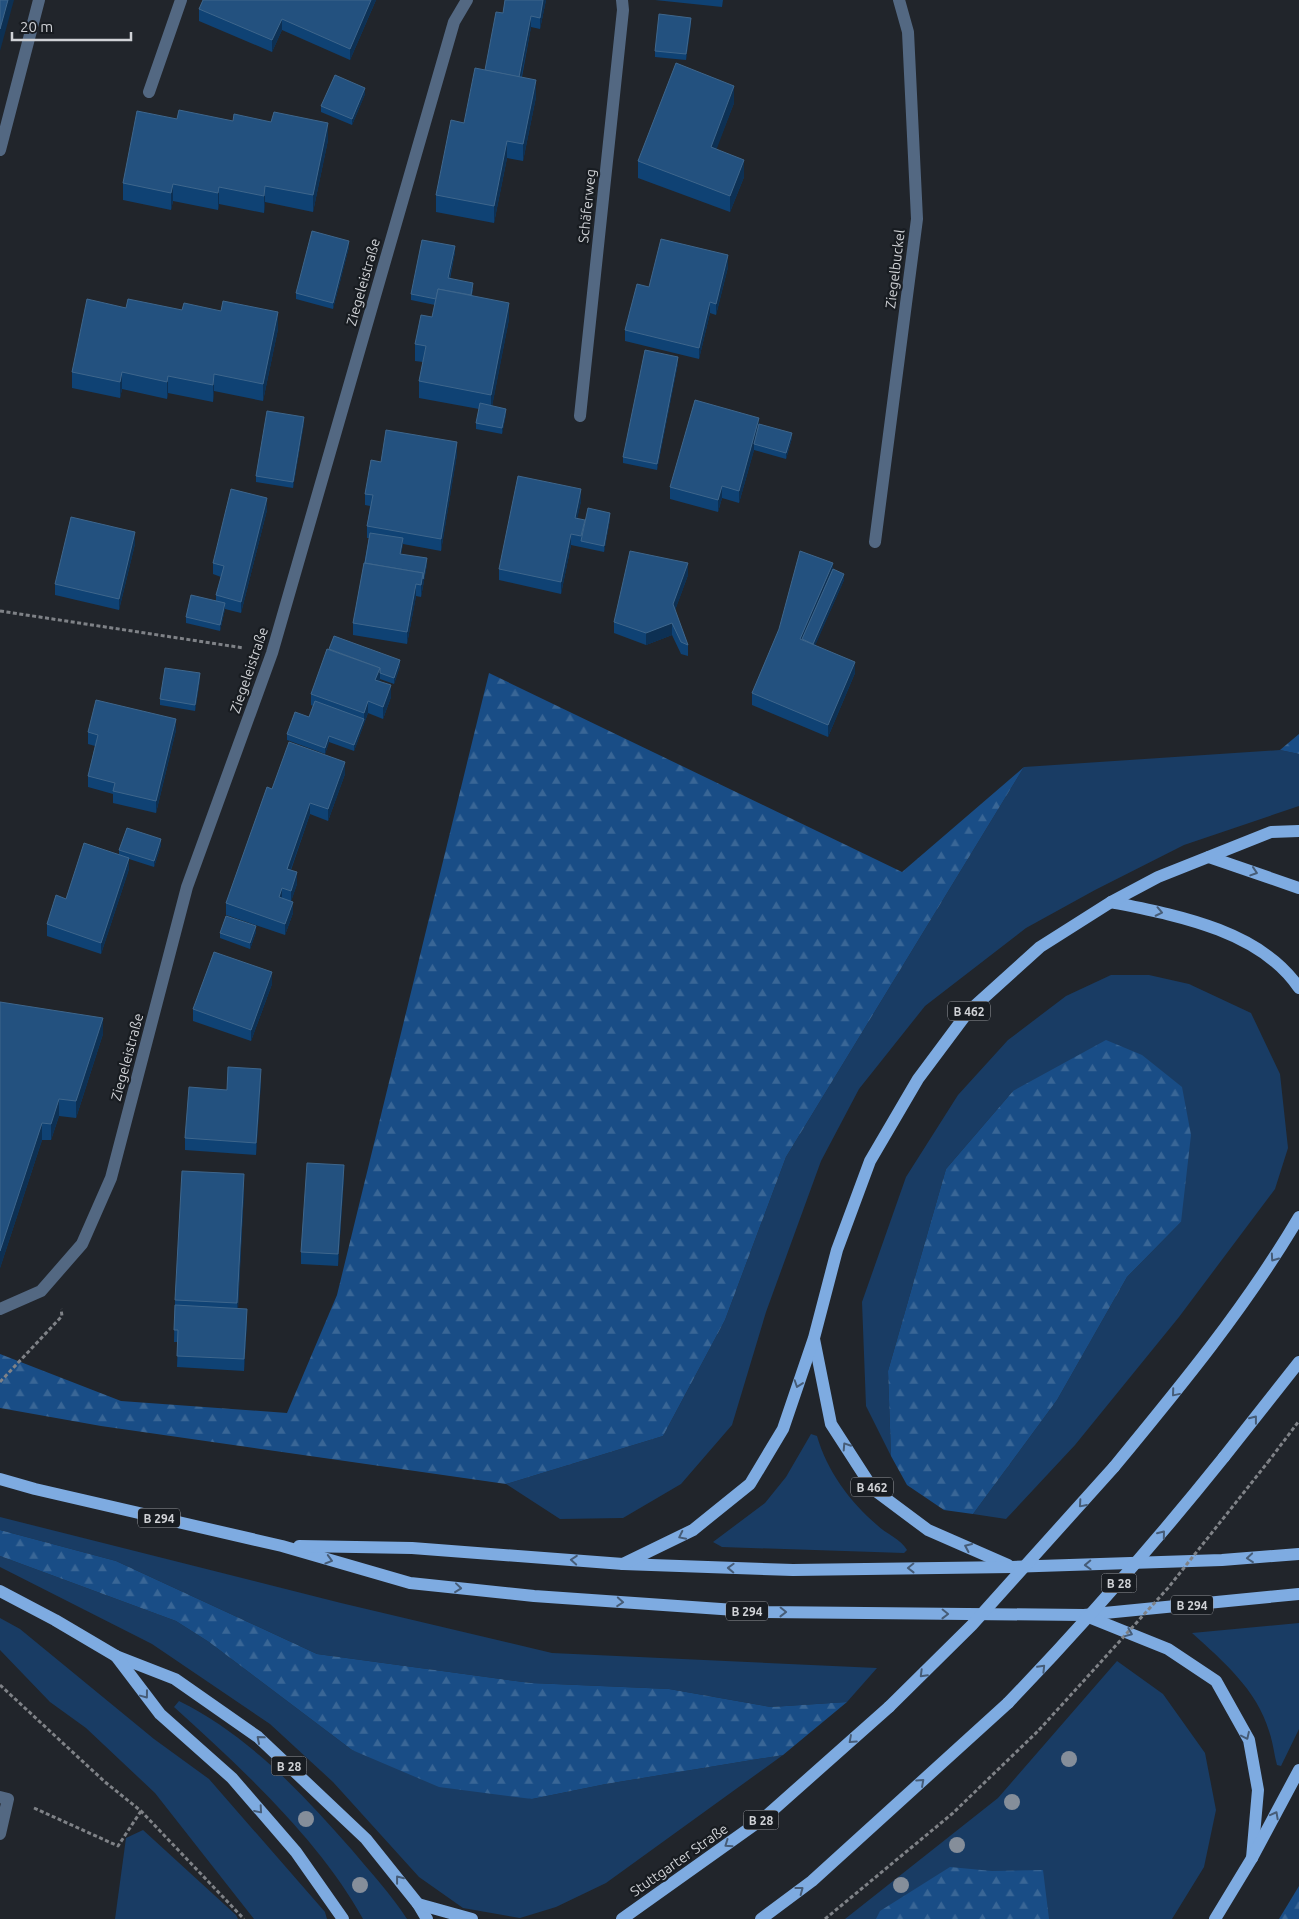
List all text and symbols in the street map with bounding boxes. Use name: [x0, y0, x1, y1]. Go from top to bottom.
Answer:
scale bar: [12, 10, 131, 42]
text: 20 m: [20, 18, 53, 35]
street label: Schäferweg: [575, 168, 599, 244]
street label: Ziegelbuckel: [882, 228, 908, 309]
street label: Ziegeleistraße: [343, 237, 383, 327]
street label: Ziegeleistraße: [227, 625, 271, 715]
one-way arrow: [1250, 866, 1258, 876]
one-way arrow: [1155, 906, 1164, 917]
road number: B 462: [948, 1001, 990, 1020]
street label: Ziegeleistraße: [108, 1011, 146, 1103]
one-way arrow: [1271, 1253, 1280, 1262]
one-way arrow: [794, 1379, 804, 1388]
one-way arrow: [1172, 1387, 1181, 1396]
one-way arrow: [1248, 1415, 1257, 1425]
one-way arrow: [842, 1443, 852, 1452]
road number: B 462: [851, 1478, 893, 1496]
one-way arrow: [1079, 1498, 1088, 1507]
road number: B 294: [138, 1509, 180, 1528]
one-way arrow: [678, 1530, 687, 1540]
one-way arrow: [1156, 1531, 1164, 1540]
one-way arrow: [964, 1543, 973, 1554]
one-way arrow: [1246, 1552, 1254, 1563]
one-way arrow: [324, 1554, 332, 1564]
one-way arrow: [570, 1555, 578, 1566]
one-way arrow: [1084, 1559, 1092, 1570]
one-way arrow: [727, 1562, 735, 1573]
one-way arrow: [907, 1563, 915, 1573]
road number: B 28: [1102, 1574, 1136, 1592]
one-way arrow: [455, 1582, 463, 1593]
one-way arrow: [617, 1596, 625, 1607]
road number: B 294: [1171, 1596, 1213, 1614]
road number: B 294: [726, 1602, 768, 1620]
one-way arrow: [779, 1607, 787, 1617]
one-way arrow: [941, 1608, 949, 1619]
one-way arrow: [1125, 1627, 1133, 1637]
one-way arrow: [1036, 1665, 1045, 1674]
one-way arrow: [920, 1668, 929, 1677]
one-way arrow: [139, 1689, 148, 1699]
one-way arrow: [1239, 1731, 1250, 1740]
one-way arrow: [849, 1734, 858, 1743]
one-way arrow: [257, 1737, 266, 1745]
road number: B 28: [272, 1756, 306, 1775]
one-way arrow: [916, 1779, 925, 1788]
one-way arrow: [254, 1804, 263, 1813]
road number: B 28: [744, 1810, 778, 1830]
one-way arrow: [1269, 1811, 1279, 1820]
street label: Stuttgarter Straße: [627, 1820, 731, 1900]
one-way arrow: [724, 1838, 734, 1847]
one-way arrow: [395, 1876, 404, 1885]
one-way arrow: [794, 1887, 804, 1896]

